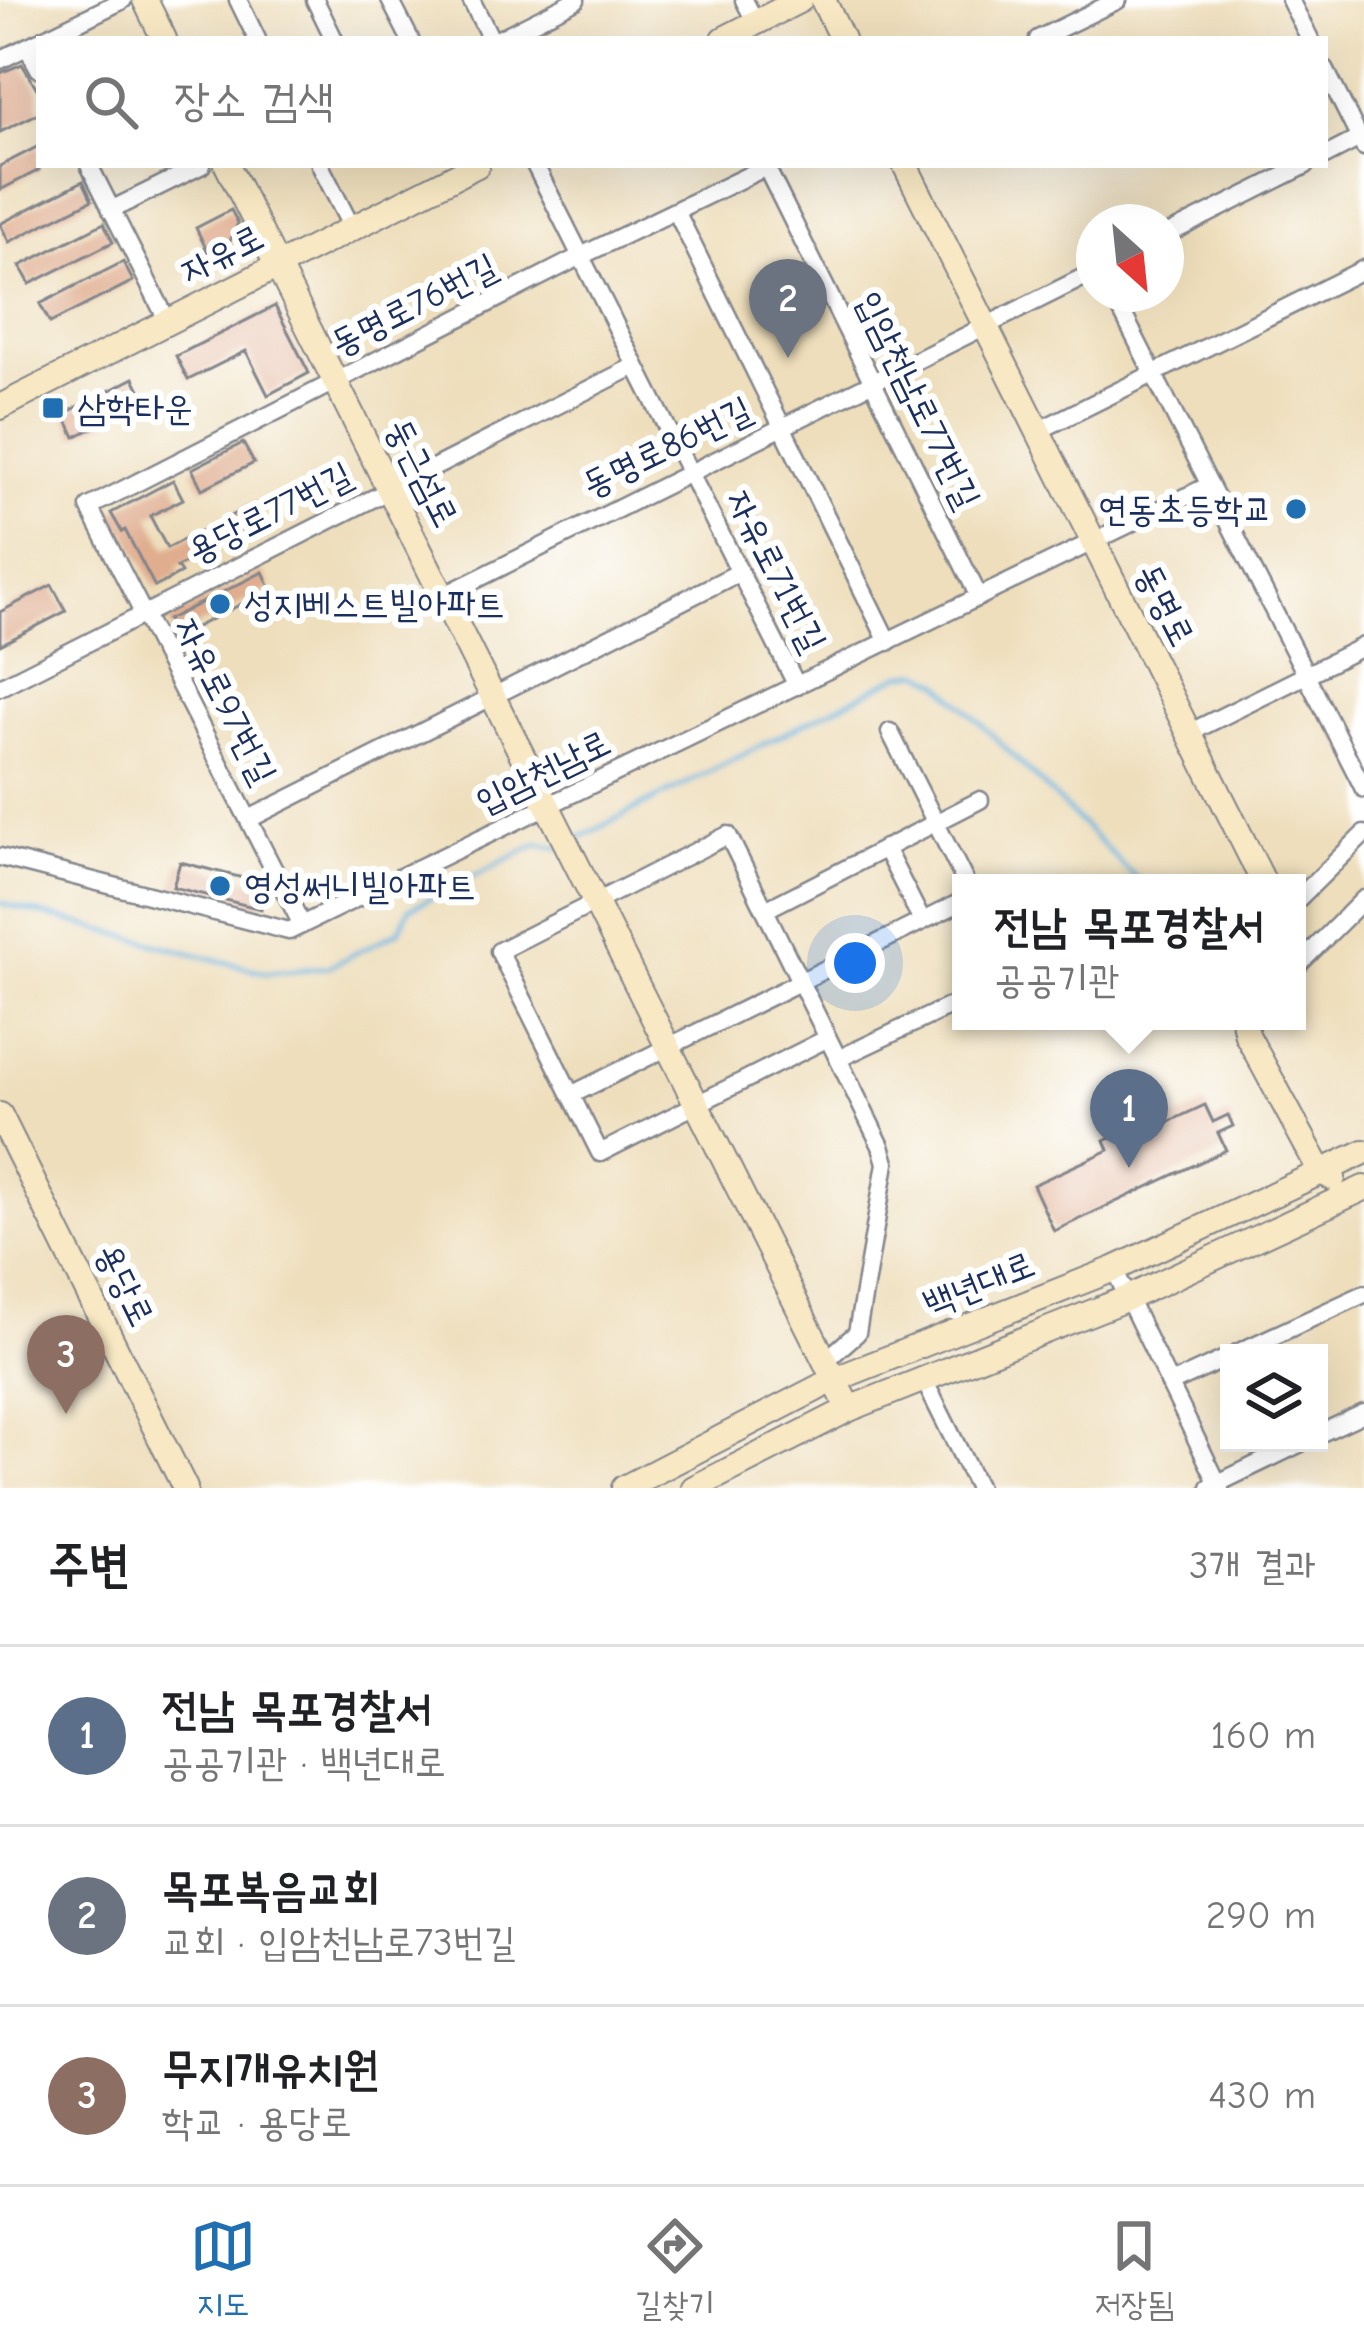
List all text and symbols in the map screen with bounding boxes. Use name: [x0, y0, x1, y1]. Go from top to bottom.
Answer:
search box: [36, 36, 1328, 168]
icon: search: [78, 69, 144, 135]
text: 장소 검색: [174, 74, 334, 126]
north arrow: [1076, 204, 1184, 312]
street label: 자유로: [174, 216, 270, 292]
street label: 동명로76번길: [324, 246, 504, 364]
pin: 2: [749, 259, 827, 358]
street label: 입암천남로77번길: [848, 285, 988, 515]
place label: 삼학타운: [77, 388, 193, 429]
street label: 동명로86번길: [576, 388, 758, 506]
marker: 삼학타운: [40, 395, 66, 421]
street label: 둥근섬로: [377, 412, 467, 534]
street label: 용당로77번길: [181, 454, 359, 572]
street label: 자유로71번길: [718, 483, 834, 659]
place label: 연동초등학교: [1098, 489, 1272, 530]
marker: 연동초등학교: [1283, 496, 1309, 522]
street label: 동명로: [1127, 557, 1203, 653]
place label: 성지베스트빌아파트: [244, 584, 505, 625]
marker: 성지베스트빌아파트: [207, 591, 233, 617]
street label: 자유로97번길: [166, 611, 284, 791]
street label: 입암천남로: [469, 722, 617, 822]
place label: 영성써니빌아파트: [244, 866, 476, 907]
marker: 영성써니빌아파트: [207, 873, 233, 899]
popup: [952, 874, 1306, 1030]
text: 전남 목포경찰서: [994, 900, 1264, 952]
your location: [825, 933, 885, 993]
text: 공공기관: [994, 957, 1120, 1002]
pin: 1: [1090, 1069, 1168, 1168]
street label: 용당로: [88, 1237, 162, 1333]
street label: 백년대로: [918, 1243, 1040, 1325]
pin: 3: [27, 1315, 105, 1414]
map controls: [1220, 1344, 1328, 1452]
button: layers: [1220, 1344, 1328, 1452]
text: 주변: [48, 1535, 130, 1594]
text: 3개 결과: [1189, 1543, 1316, 1588]
text: 전남 목포경찰서: [162, 1683, 432, 1735]
text: 1: [79, 1713, 95, 1758]
text: 160 m: [1210, 1713, 1316, 1758]
text: 공공기관 · 백년대로: [162, 1740, 446, 1785]
text: 목포복음교회: [162, 1863, 379, 1915]
text: 2: [77, 1893, 97, 1938]
text: 290 m: [1206, 1893, 1316, 1938]
text: 교회 · 입암천남로73번길: [162, 1920, 516, 1965]
text: 무지개유치원: [162, 2043, 379, 2095]
text: 3: [77, 2073, 97, 2118]
text: 430 m: [1208, 2073, 1316, 2118]
text: 학교 · 용당로: [162, 2100, 352, 2145]
tab: 지도: [190, 2213, 256, 2326]
tab: 길찾기: [635, 2213, 715, 2326]
tab: 저장됨: [1095, 2213, 1174, 2326]

